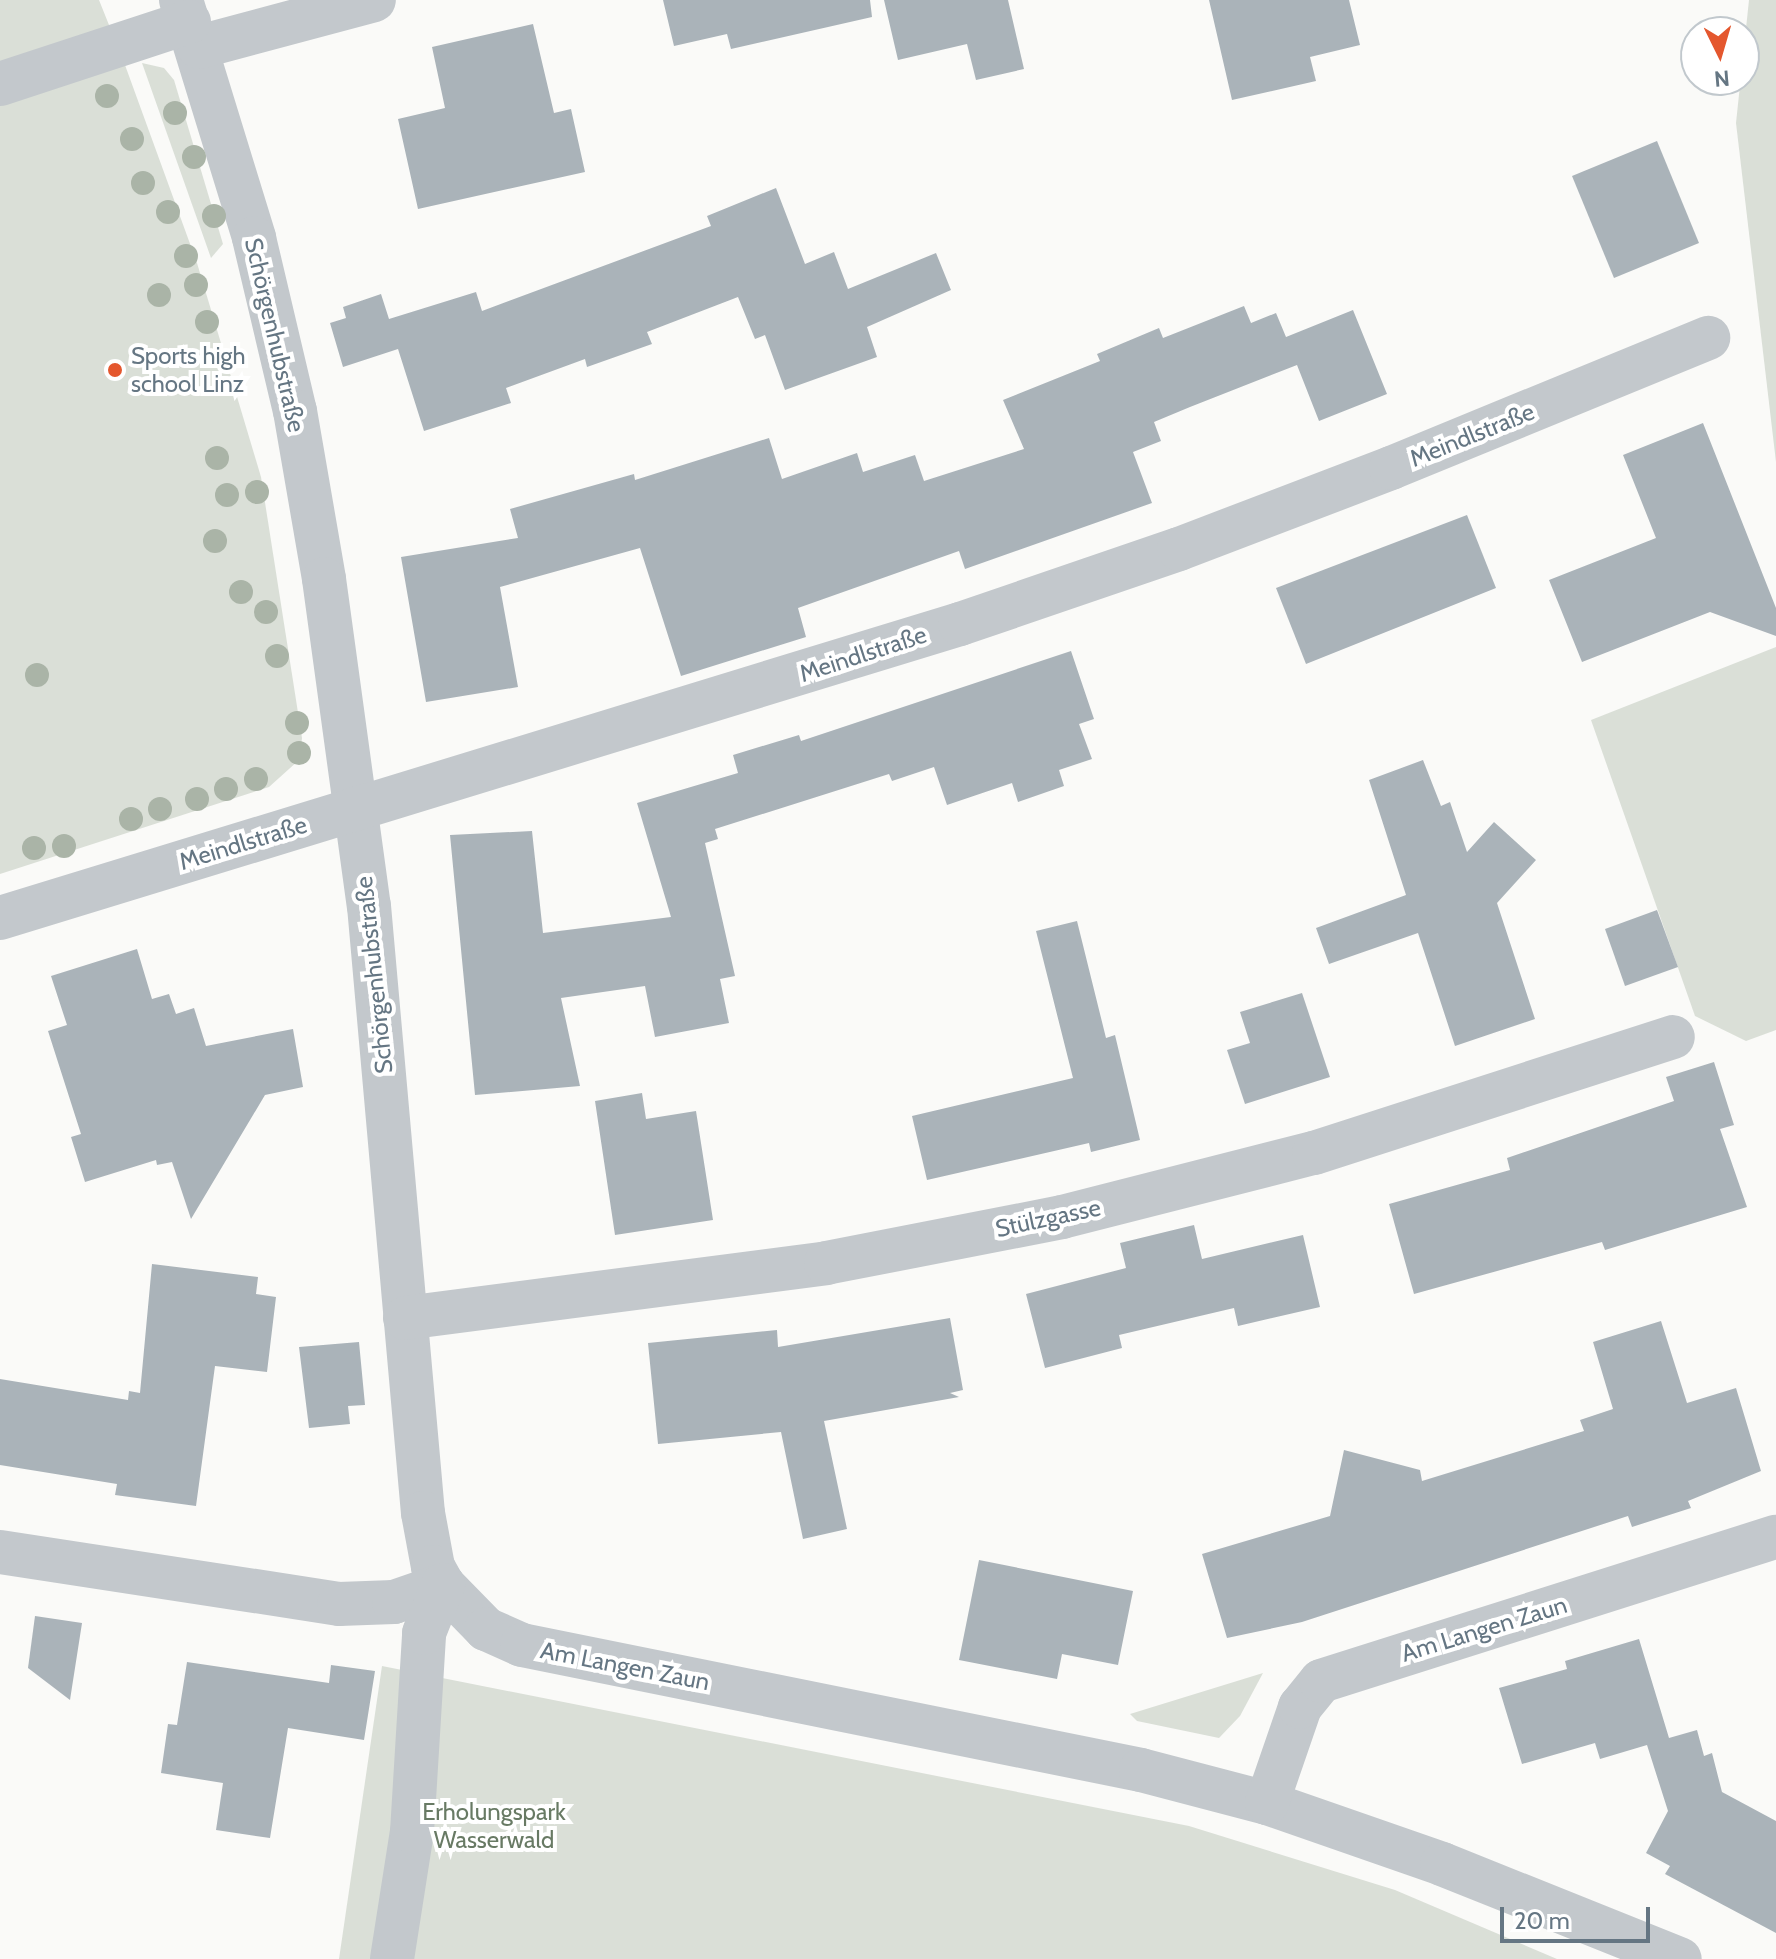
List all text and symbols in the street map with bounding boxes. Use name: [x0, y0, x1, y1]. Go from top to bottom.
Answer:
north arrow: [1680, 16, 1760, 96]
text: N: [1713, 64, 1731, 93]
street label: Schörgenhubstraße: [239, 235, 311, 435]
place label: Sports high school Linz: [131, 342, 246, 398]
marker: Sports high school Linz: [106, 361, 124, 379]
street label: Meindlstraße: [1405, 397, 1539, 473]
street label: Meindlstraße: [796, 620, 930, 688]
street label: Meindlstraße: [176, 810, 310, 876]
street label: Schörgenhubstraße: [349, 875, 399, 1075]
street label: Stülzgasse: [993, 1193, 1103, 1243]
street label: Am Langen Zaun: [1398, 1590, 1570, 1668]
street label: Am Langen Zaun: [538, 1635, 712, 1697]
park label: Erholungspark Wasserwald: [422, 1798, 566, 1854]
scale bar: [1504, 1891, 1654, 1941]
text: 20 m: [1514, 1906, 1570, 1935]

